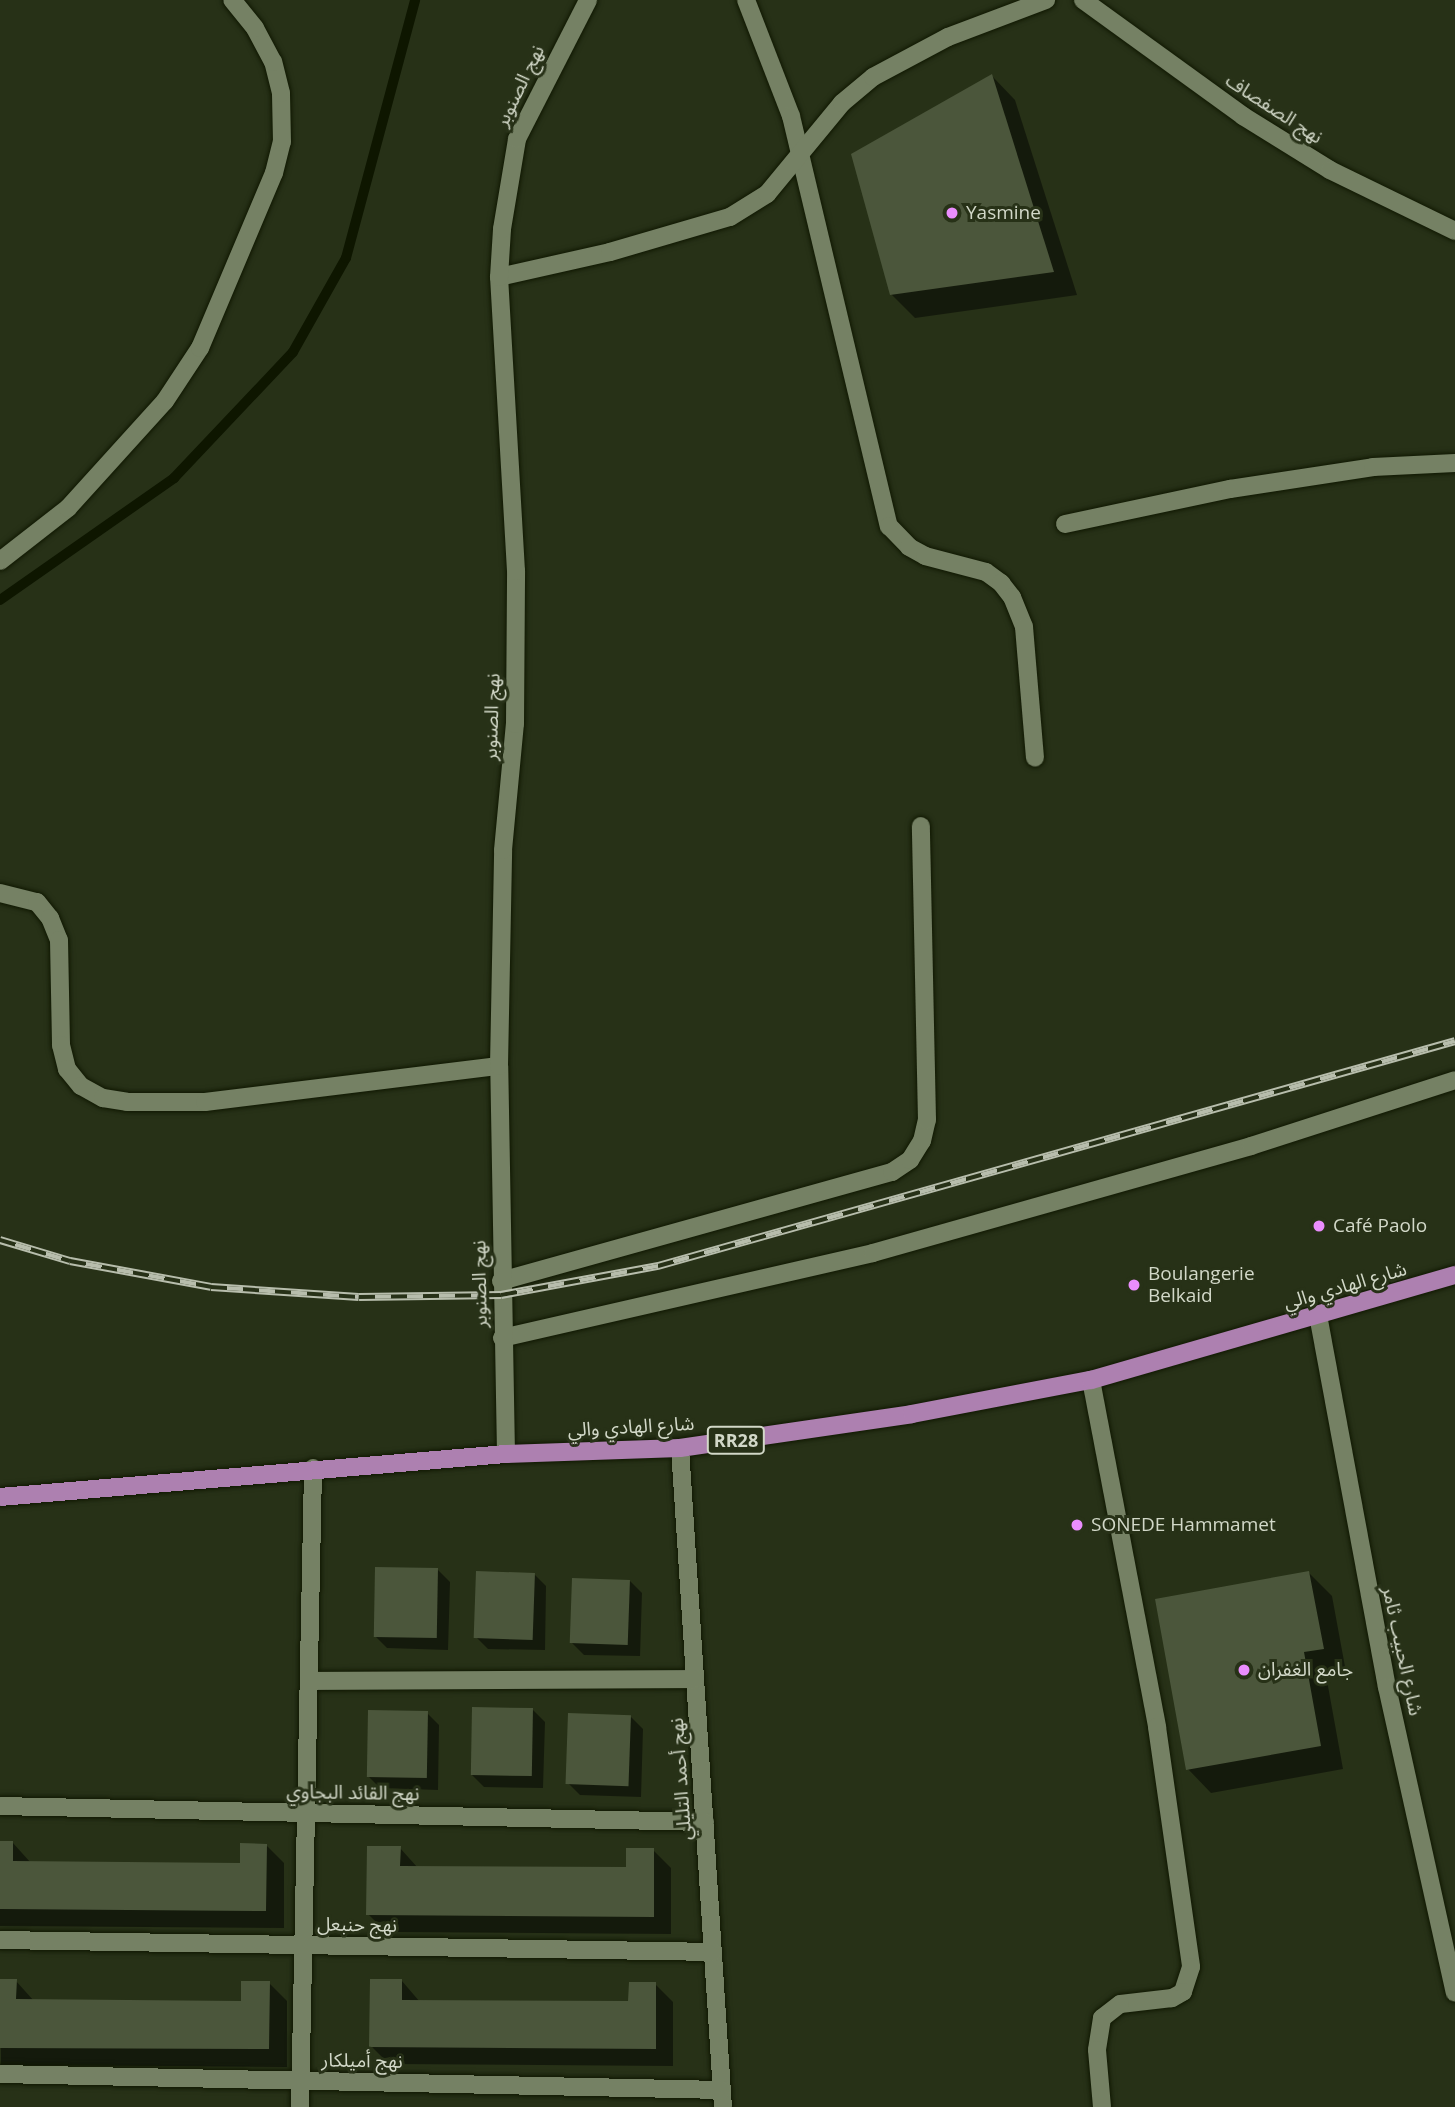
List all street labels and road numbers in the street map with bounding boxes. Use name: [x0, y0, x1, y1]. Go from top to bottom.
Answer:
street label: نهج الصنوبر: [491, 42, 549, 130]
street label: نهج الصفصاف: [1221, 69, 1327, 149]
street label: نهج الصنوبر: [479, 673, 505, 761]
street label: نهج الصنوبر: [468, 1240, 492, 1328]
street label: شارع الهادي والي: [1281, 1258, 1409, 1314]
street label: شارع الهادي والي: [567, 1412, 695, 1442]
road number: RR28: [706, 1426, 766, 1455]
street label: شارع الحبيب ثامر: [1377, 1584, 1427, 1718]
street label: نهج أحمد التليلي: [665, 1717, 697, 1841]
street label: نهج القائد البجاوي: [286, 1780, 420, 1806]
street label: نهج حنبعل: [317, 1913, 397, 1937]
street label: نهج أميلكار: [321, 2049, 403, 2073]

